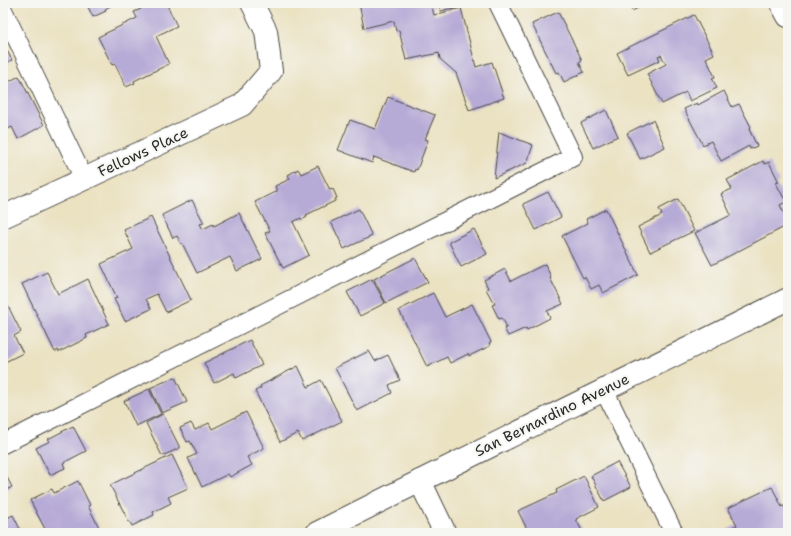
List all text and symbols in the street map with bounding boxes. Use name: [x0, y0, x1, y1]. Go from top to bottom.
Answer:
street label: Fellows Place: [95, 122, 191, 182]
street label: San Bernardino Avenue: [471, 369, 633, 461]

